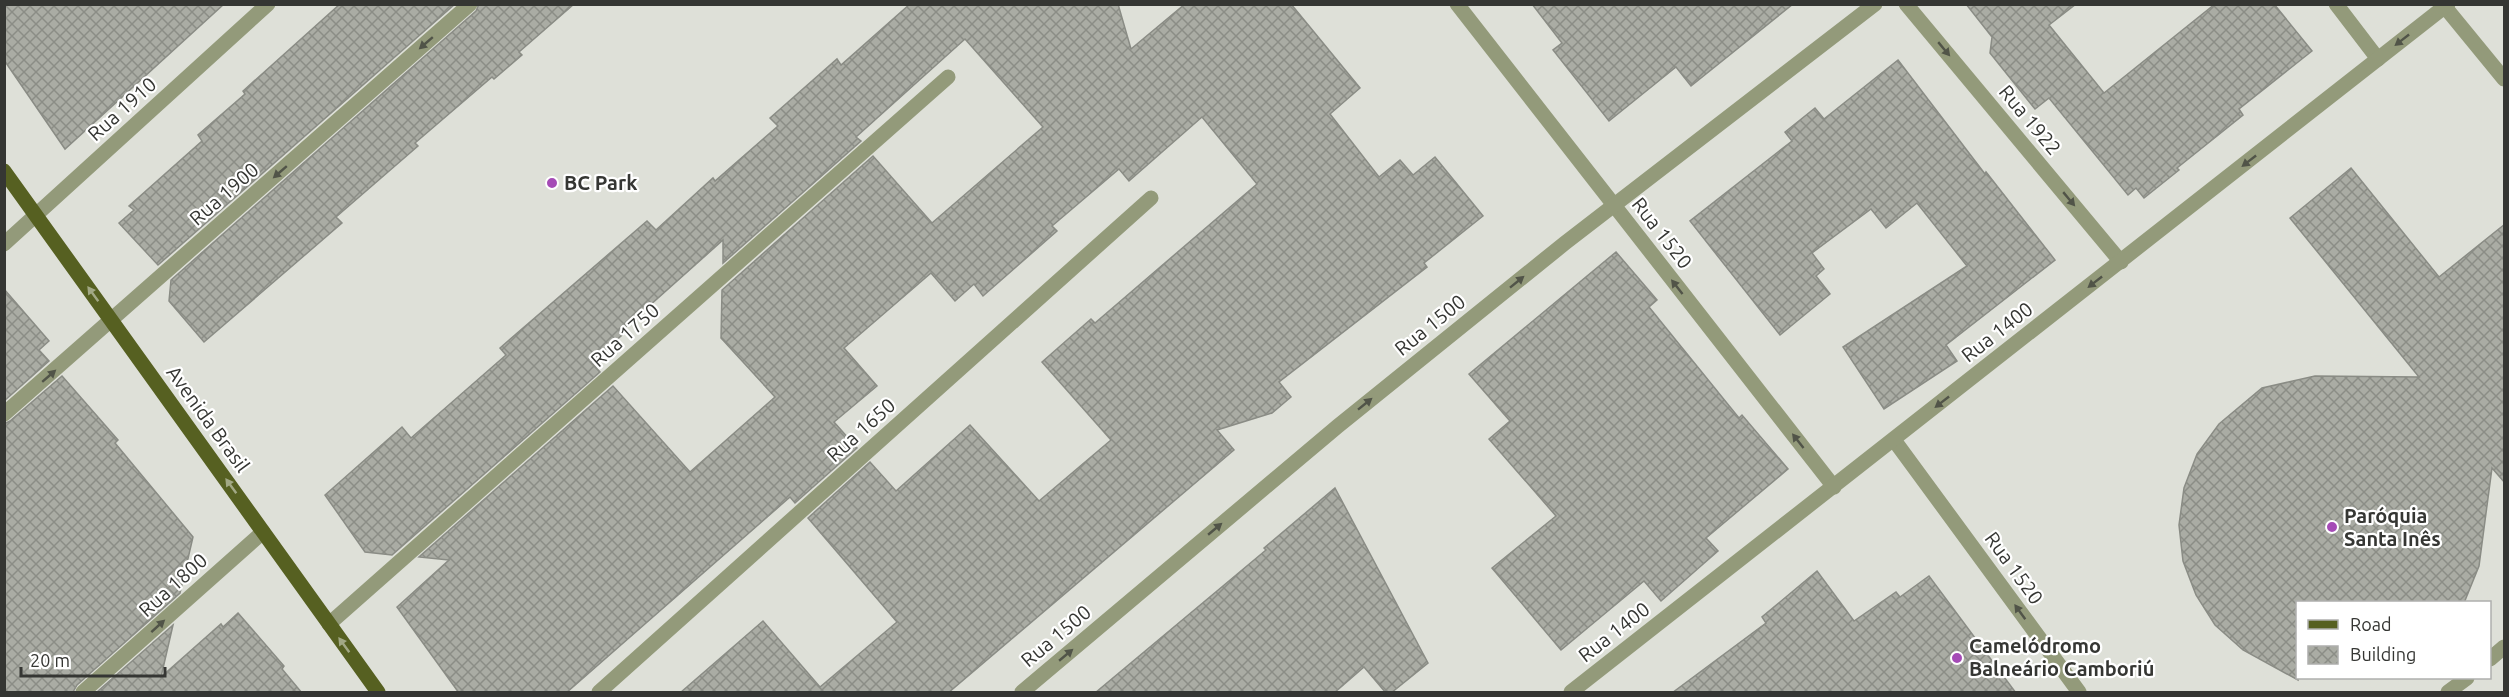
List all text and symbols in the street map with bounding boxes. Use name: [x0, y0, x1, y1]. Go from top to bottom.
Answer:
one-way arrow: [2394, 34, 2410, 47]
one-way arrow: [419, 36, 434, 49]
one-way arrow: [1937, 42, 1950, 57]
street label: Rua 1910: [83, 72, 161, 145]
street label: Rua 1922: [1995, 80, 2066, 159]
one-way arrow: [2241, 154, 2256, 166]
street label: Rua 1900: [184, 157, 263, 230]
one-way arrow: [273, 165, 288, 178]
place label: BC Park: [564, 171, 637, 194]
marker: BC Park: [545, 176, 559, 190]
one-way arrow: [2062, 191, 2075, 207]
street label: Rua 1520: [1628, 193, 1697, 273]
one-way arrow: [1509, 275, 1525, 288]
one-way arrow: [2088, 275, 2103, 287]
one-way arrow: [1672, 280, 1684, 295]
one-way arrow: [87, 286, 99, 301]
street label: Rua 1500: [1390, 289, 1470, 360]
street label: Rua 1400: [1957, 297, 2037, 366]
street label: Rua 1750: [586, 298, 664, 371]
street label: Avenida Brasil: [162, 361, 255, 476]
one-way arrow: [41, 370, 56, 383]
street label: Rua 1650: [822, 393, 900, 466]
one-way arrow: [1934, 395, 1950, 408]
one-way arrow: [1357, 398, 1372, 411]
one-way arrow: [1791, 433, 1804, 449]
one-way arrow: [225, 479, 237, 495]
place label: Paróquia Santa Inês: [2344, 504, 2441, 550]
marker: Paróquia Santa Inês: [2325, 520, 2339, 534]
one-way arrow: [1207, 523, 1222, 536]
street label: Rua 1520: [1980, 527, 2048, 608]
street label: Rua 1800: [134, 548, 212, 621]
street label: Rua 1400: [1574, 597, 1654, 666]
street label: Rua 1500: [1016, 600, 1095, 671]
legend: [2296, 601, 2491, 679]
one-way arrow: [2014, 604, 2026, 620]
text: Road: [2350, 614, 2392, 634]
one-way arrow: [150, 620, 165, 633]
place label: Camelódromo Balneário Camboriú: [1969, 634, 2154, 680]
one-way arrow: [338, 637, 350, 653]
scale bar: [21, 640, 165, 678]
text: Building: [2350, 644, 2416, 664]
one-way arrow: [1058, 649, 1073, 662]
text: 20 m: [30, 650, 70, 670]
marker: Camelódromo Balneário Camboriú: [1950, 651, 1964, 665]

